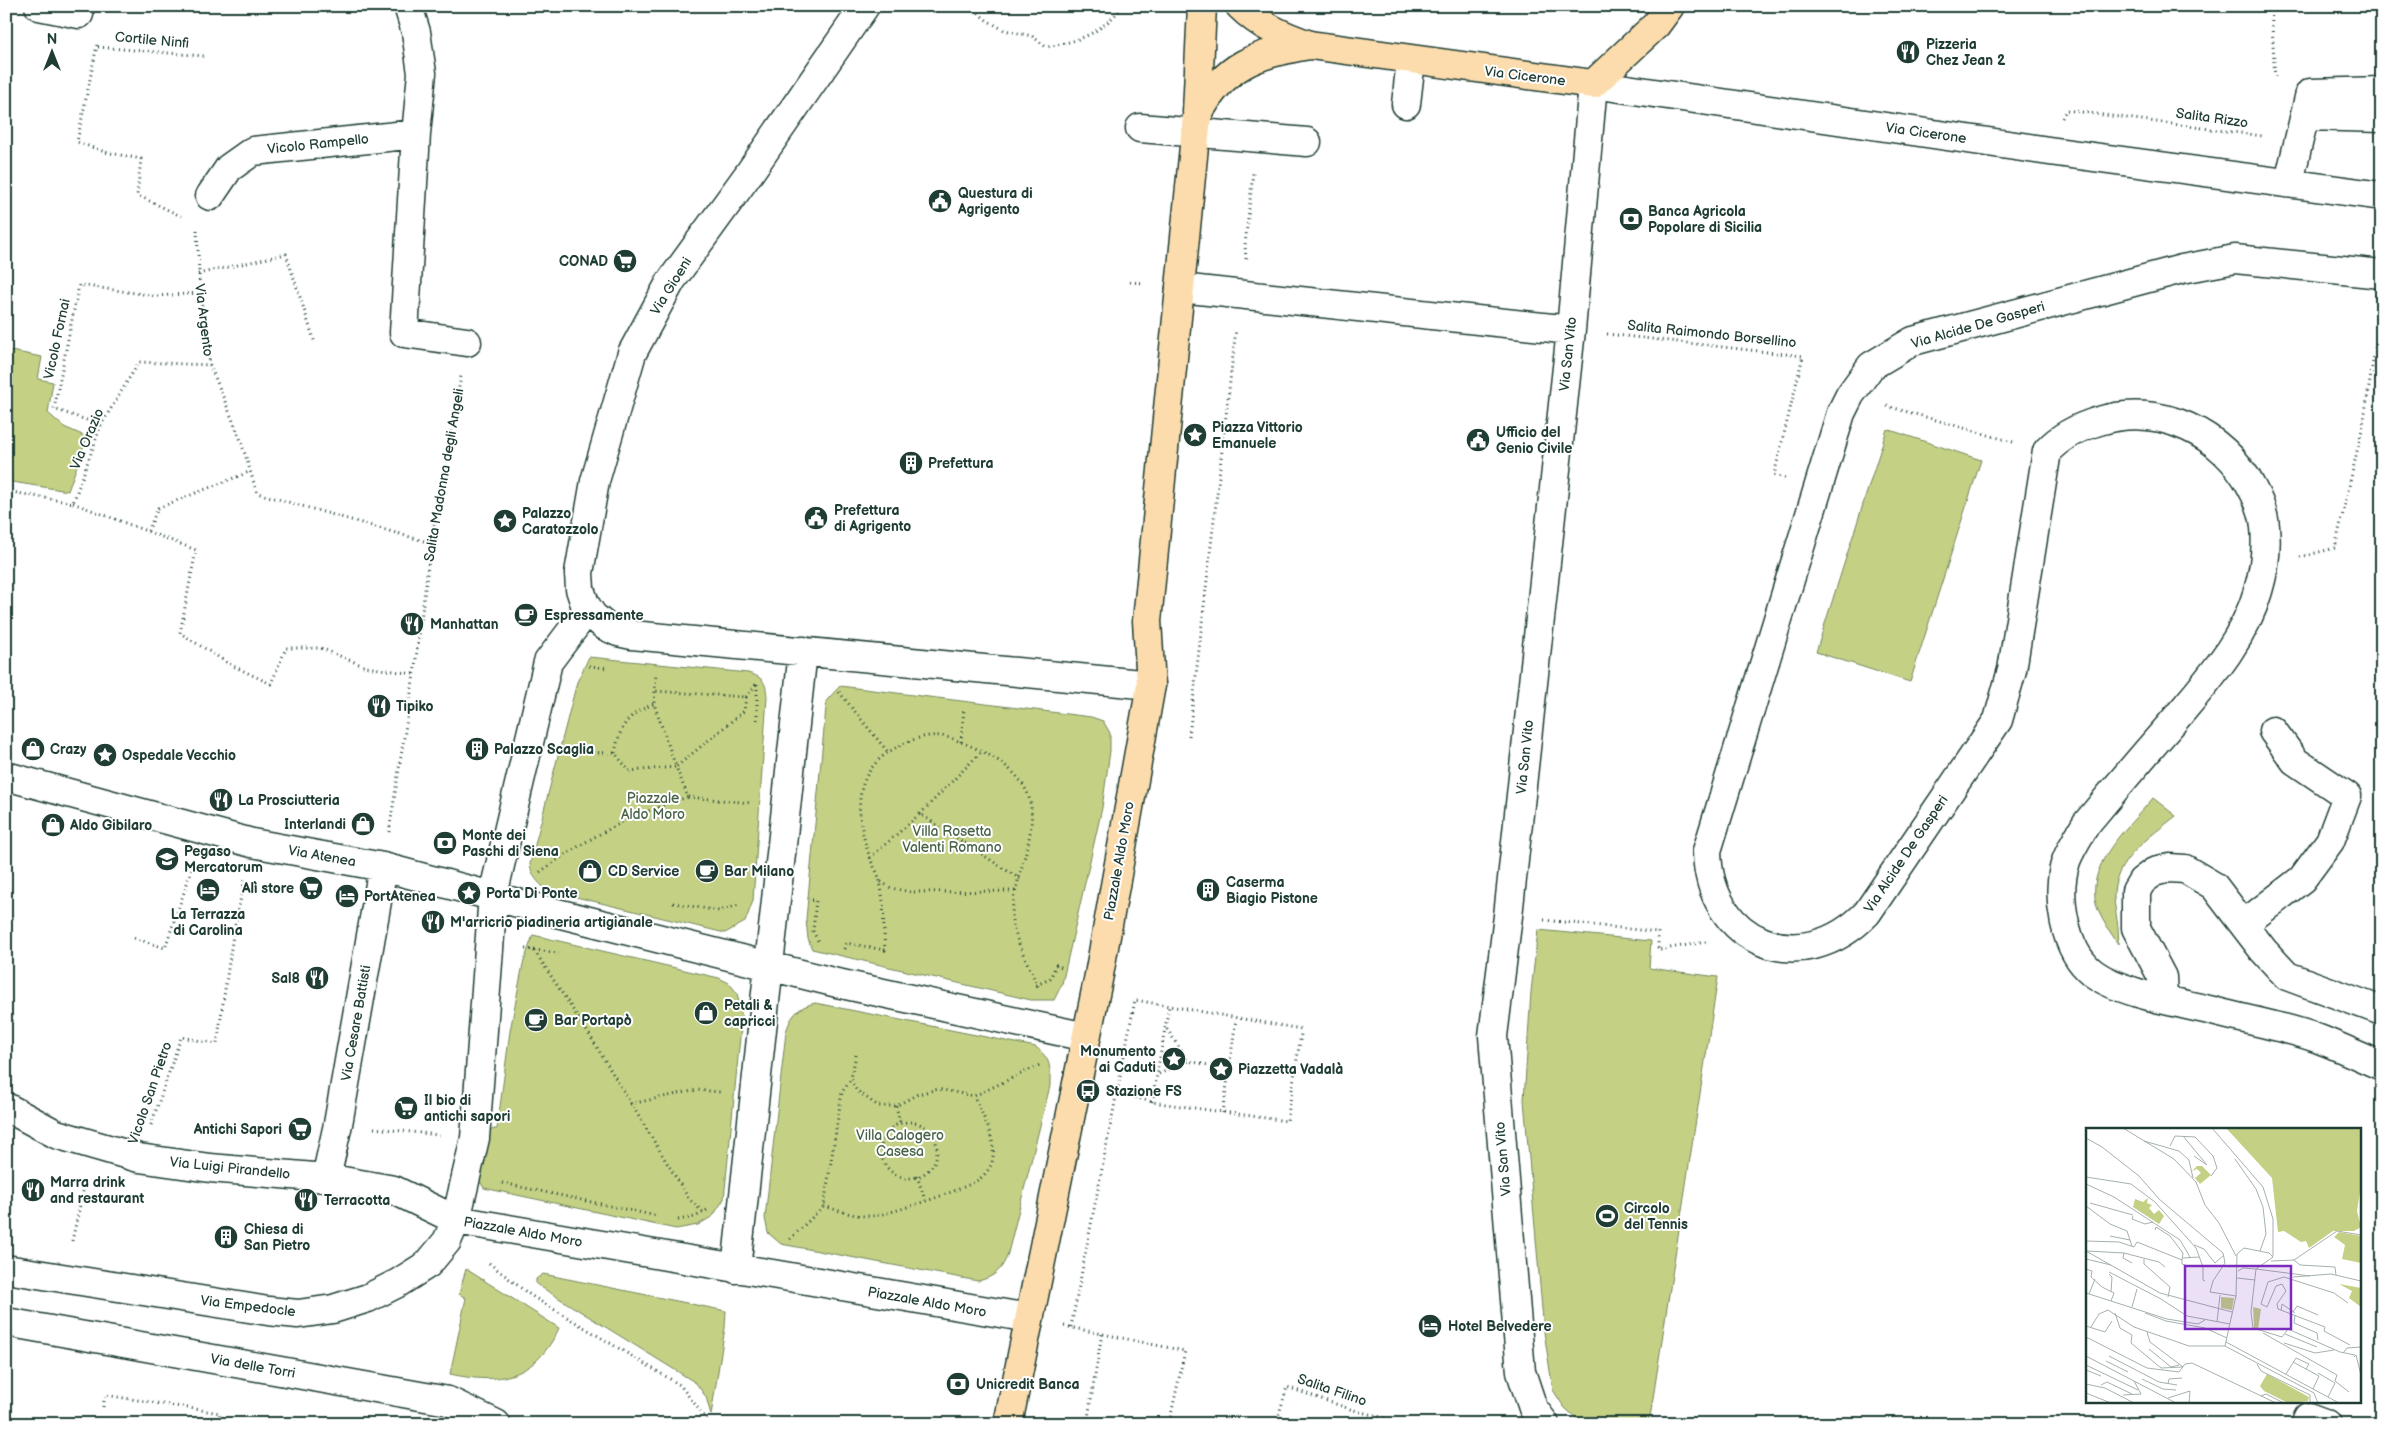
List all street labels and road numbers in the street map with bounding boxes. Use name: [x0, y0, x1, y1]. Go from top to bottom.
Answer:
street label: Cortile Ninfi: [114, 28, 190, 52]
street label: Via Cicerone: [1483, 63, 1567, 89]
street label: Salita Rizzo: [2175, 105, 2249, 131]
street label: Via Cicerone: [1884, 119, 1968, 147]
street label: Vicolo Rampello: [266, 130, 370, 158]
street label: Via Gioeni: [647, 254, 695, 318]
street label: Via Argento: [191, 283, 217, 357]
street label: Vicolo Fornai: [40, 297, 74, 381]
street label: Via Alcide De Gasperi: [1909, 298, 2047, 352]
street label: Via San Vito: [1556, 316, 1580, 392]
street label: Salita Raimondo Borsellino: [1627, 317, 1797, 351]
street label: Salita Madonna degli Angeli: [420, 387, 468, 563]
street label: Via Orazio: [66, 406, 108, 472]
street label: Via San Vito: [1513, 719, 1537, 795]
street label: Via Alcide De Gasperi: [1860, 792, 1952, 916]
street label: Piazzale Aldo Moro: [1100, 800, 1138, 922]
street label: Via Atenea: [287, 842, 357, 870]
street label: Via Cesare Battisti: [337, 964, 375, 1082]
street label: Vicolo San Pietro: [124, 1039, 176, 1146]
street label: Via San Vito: [1491, 1121, 1515, 1197]
street label: Via Luigi Pirandello: [169, 1153, 291, 1183]
street label: Piazzale Aldo Moro: [462, 1213, 584, 1251]
street label: Piazzale Aldo Moro: [866, 1283, 988, 1321]
street label: Via Empedocle: [200, 1292, 296, 1320]
street label: Via delle Torri: [209, 1350, 297, 1382]
street label: Salita Filino: [1295, 1370, 1369, 1410]

